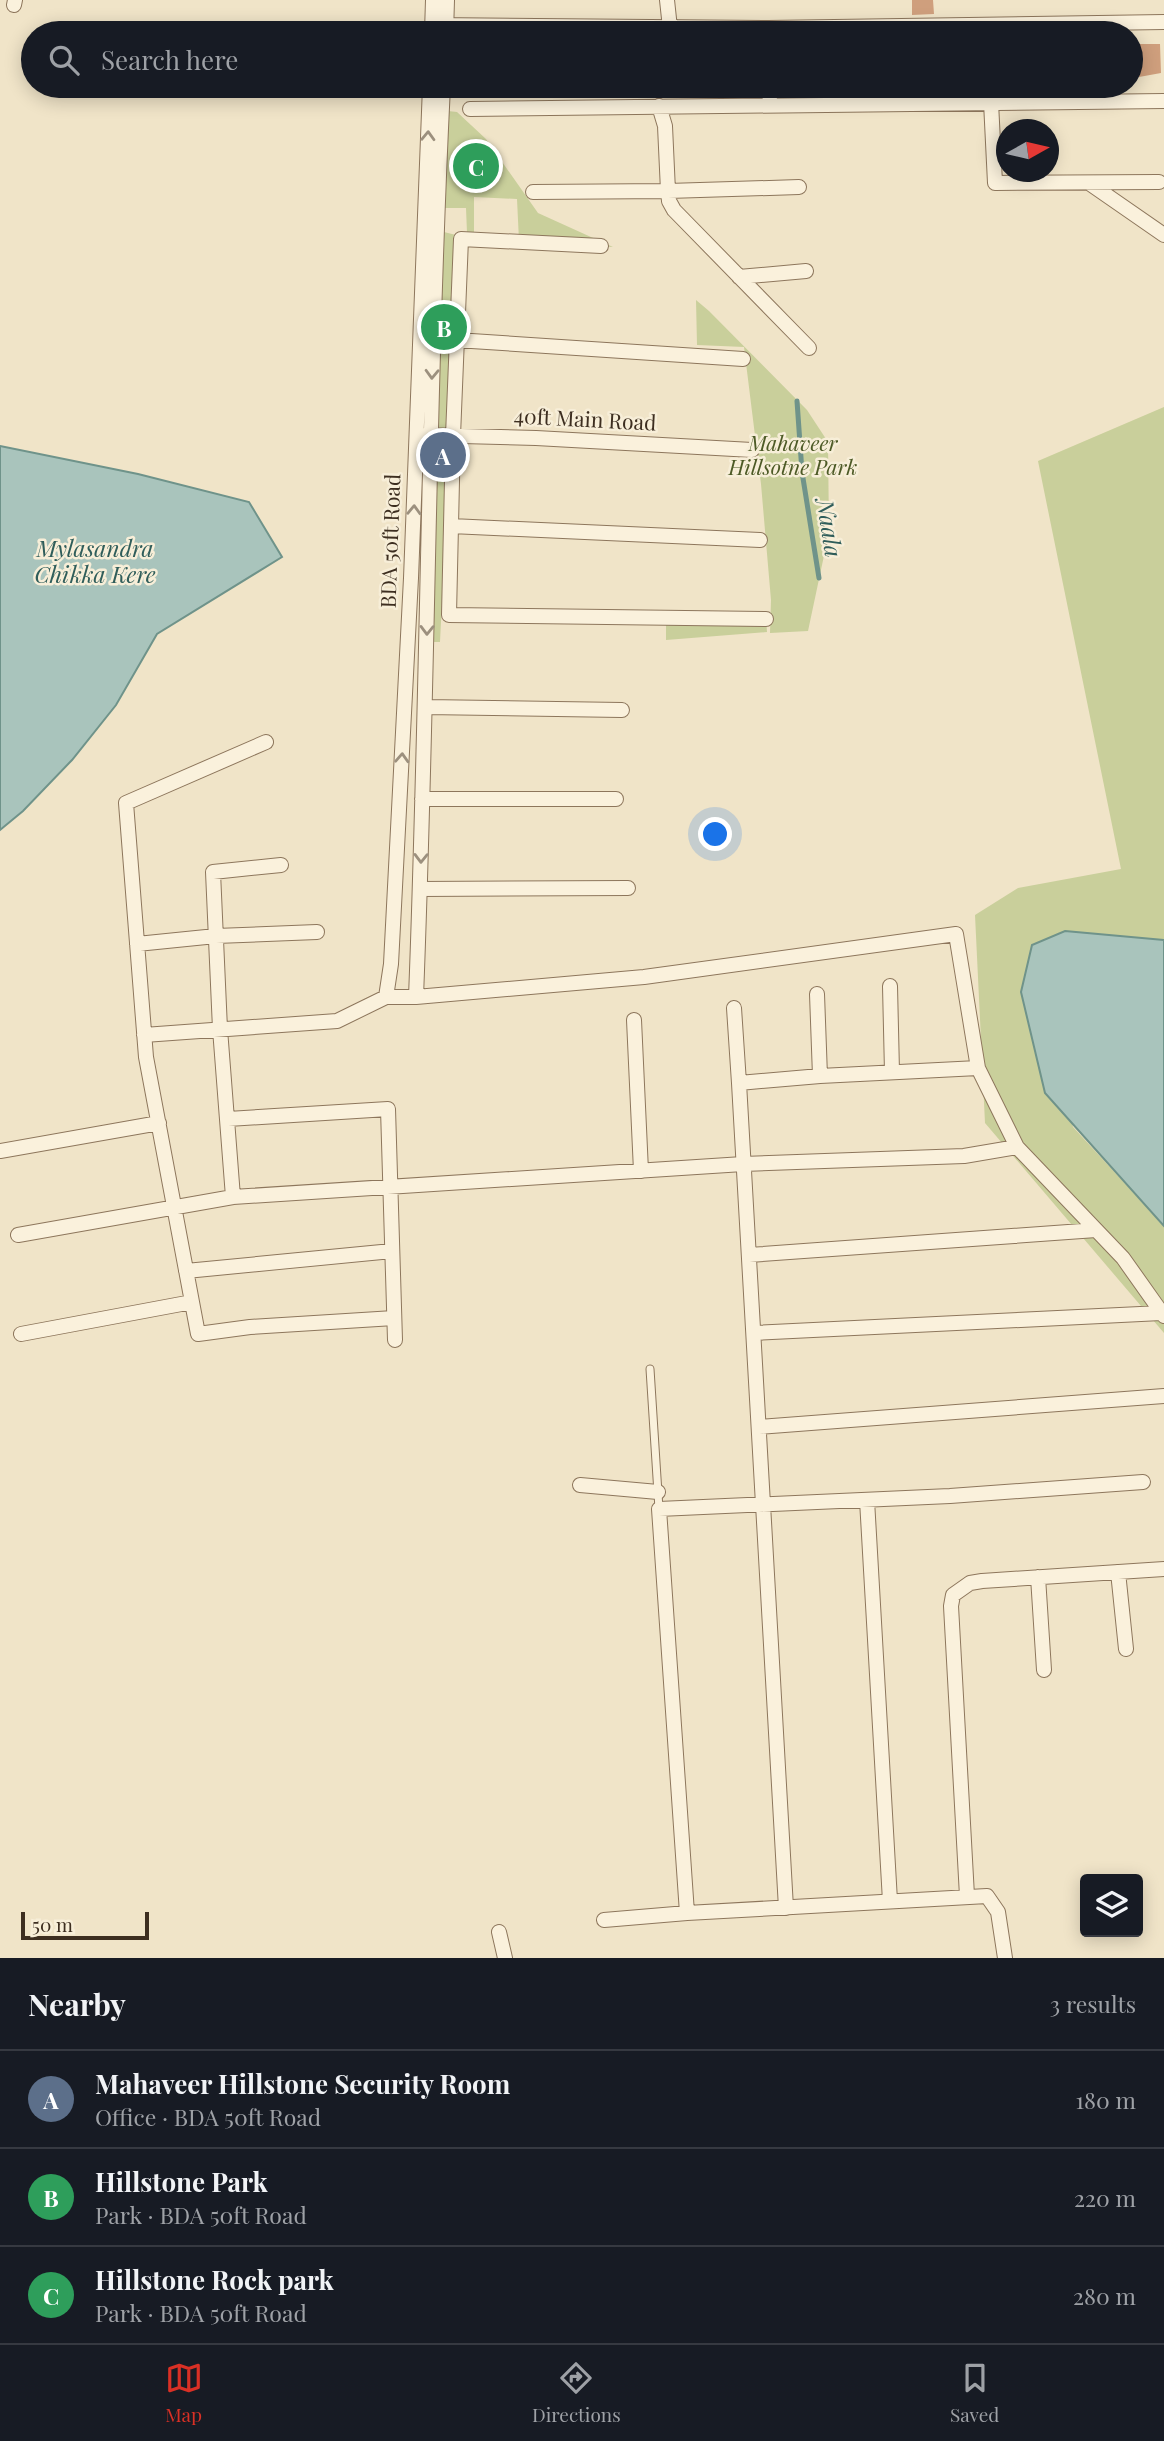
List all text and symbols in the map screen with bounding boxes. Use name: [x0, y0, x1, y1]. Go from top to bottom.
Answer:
search box: [21, 21, 1143, 98]
icon: search: [45, 41, 83, 79]
text: Search here: [101, 42, 238, 77]
north arrow: [996, 119, 1059, 182]
one-way arrow: [421, 130, 436, 141]
pin: C: [453, 140, 499, 192]
pin: B: [421, 301, 467, 353]
one-way arrow: [424, 369, 439, 380]
street label: 40ft Main Road: [513, 400, 657, 436]
park label: Mahaveer Hillsotne Park: [728, 428, 858, 480]
pin: A: [420, 429, 466, 481]
street label: BDA 50ft Road: [373, 473, 405, 609]
water label: Naala: [810, 494, 850, 559]
one-way arrow: [406, 504, 422, 515]
water label: Mylasandra Chikka Kere: [34, 532, 156, 589]
one-way arrow: [419, 625, 434, 636]
one-way arrow: [394, 752, 409, 763]
your location: [698, 817, 732, 851]
one-way arrow: [413, 853, 429, 863]
map controls: [1080, 1874, 1143, 1937]
button: layers: [1080, 1874, 1143, 1937]
scale bar: [21, 1909, 149, 1941]
text: 50 m: [32, 1911, 73, 1937]
text: Nearby: [28, 1984, 126, 2024]
text: 3 results: [1050, 1988, 1136, 2019]
text: Mahaveer Hillstone Security Room: [95, 2066, 510, 2101]
text: A: [43, 2084, 59, 2115]
text: 180 m: [1076, 2084, 1136, 2115]
text: Office · BDA 50ft Road: [95, 2101, 321, 2132]
text: Hillstone Park: [95, 2164, 268, 2199]
text: B: [43, 2182, 59, 2213]
text: 220 m: [1074, 2182, 1136, 2213]
text: Park · BDA 50ft Road: [95, 2199, 307, 2230]
text: Hillstone Rock park: [95, 2262, 334, 2297]
text: C: [43, 2280, 59, 2311]
text: 280 m: [1073, 2280, 1136, 2311]
text: Park · BDA 50ft Road: [95, 2297, 307, 2328]
tab: Map: [165, 2359, 203, 2427]
tab: Directions: [532, 2359, 621, 2427]
tab: Saved: [950, 2359, 999, 2427]

